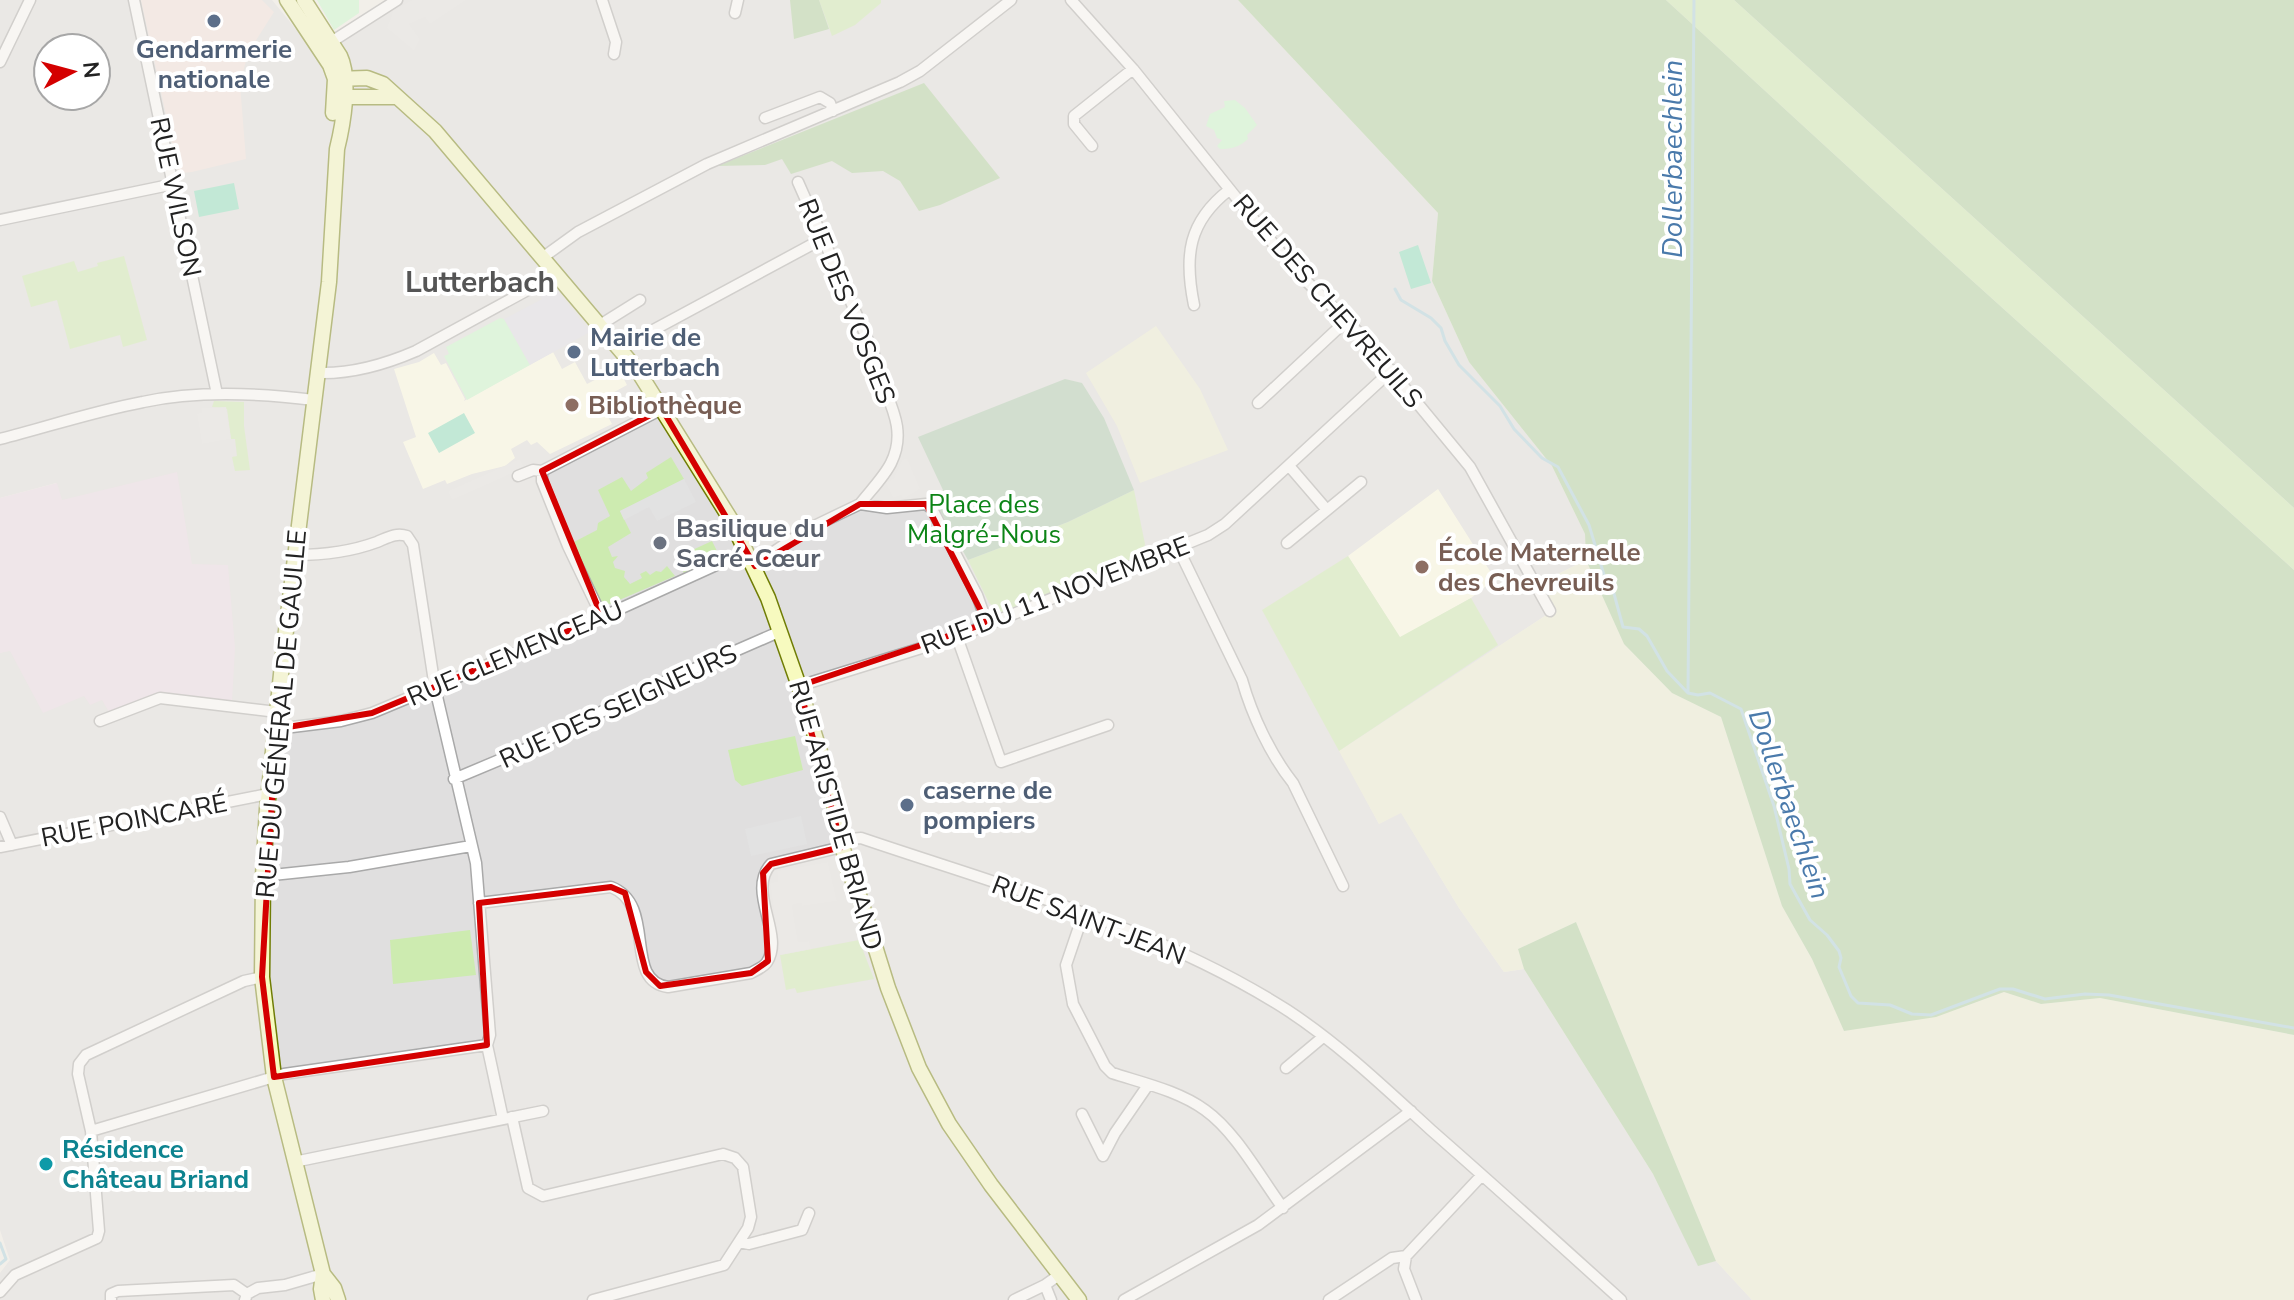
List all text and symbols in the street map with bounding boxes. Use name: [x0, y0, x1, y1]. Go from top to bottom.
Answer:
marker: Gendarmerie nationale: [205, 12, 223, 30]
north arrow: [32, 32, 112, 112]
place label: Gendarmerie nationale: [136, 32, 292, 97]
text: N: [75, 60, 107, 80]
water label: Dollerbaechlein: [1654, 60, 1692, 258]
street label: RUE WILSON: [142, 114, 209, 280]
street label: RUE DES CHEVREUILS: [1225, 187, 1430, 416]
street label: RUE DES VOSGES: [789, 193, 904, 409]
district label: Lutterbach: [405, 262, 555, 303]
place label: Mairie de Lutterbach: [590, 320, 720, 385]
marker: Mairie de Lutterbach: [565, 343, 583, 361]
place label: Bibliothèque: [588, 388, 742, 423]
marker: Bibliothèque: [563, 396, 581, 414]
park label: Place des Malgré-Nous: [907, 487, 1061, 552]
place label: Basilique du Sacré-Cœur: [676, 511, 825, 576]
street label: RUE DU GÉNÉRAL DE GAULLE: [248, 528, 315, 900]
street label: RUE DU 11 NOVEMBRE: [916, 528, 1195, 663]
marker: Basilique du Sacré-Cœur: [651, 534, 669, 552]
place label: École Maternelle des Chevreuils: [1438, 535, 1641, 600]
marker: École Maternelle des Chevreuils: [1413, 558, 1431, 576]
street label: RUE CLEMENCEAU: [402, 592, 629, 715]
street label: RUE DES SEIGNEURS: [494, 636, 743, 777]
street label: RUE ARISTIDE BRIAND: [780, 676, 891, 954]
water label: Dollerbaechlein: [1739, 704, 1839, 904]
place label: caserne de pompiers: [923, 773, 1052, 838]
street label: RUE POINCARÉ: [38, 785, 230, 856]
marker: caserne de pompiers: [898, 796, 916, 814]
street label: RUE SAINT-JEAN: [987, 867, 1191, 974]
place label: Résidence Château Briand: [62, 1132, 249, 1197]
marker: Résidence Château Briand: [37, 1155, 55, 1173]

